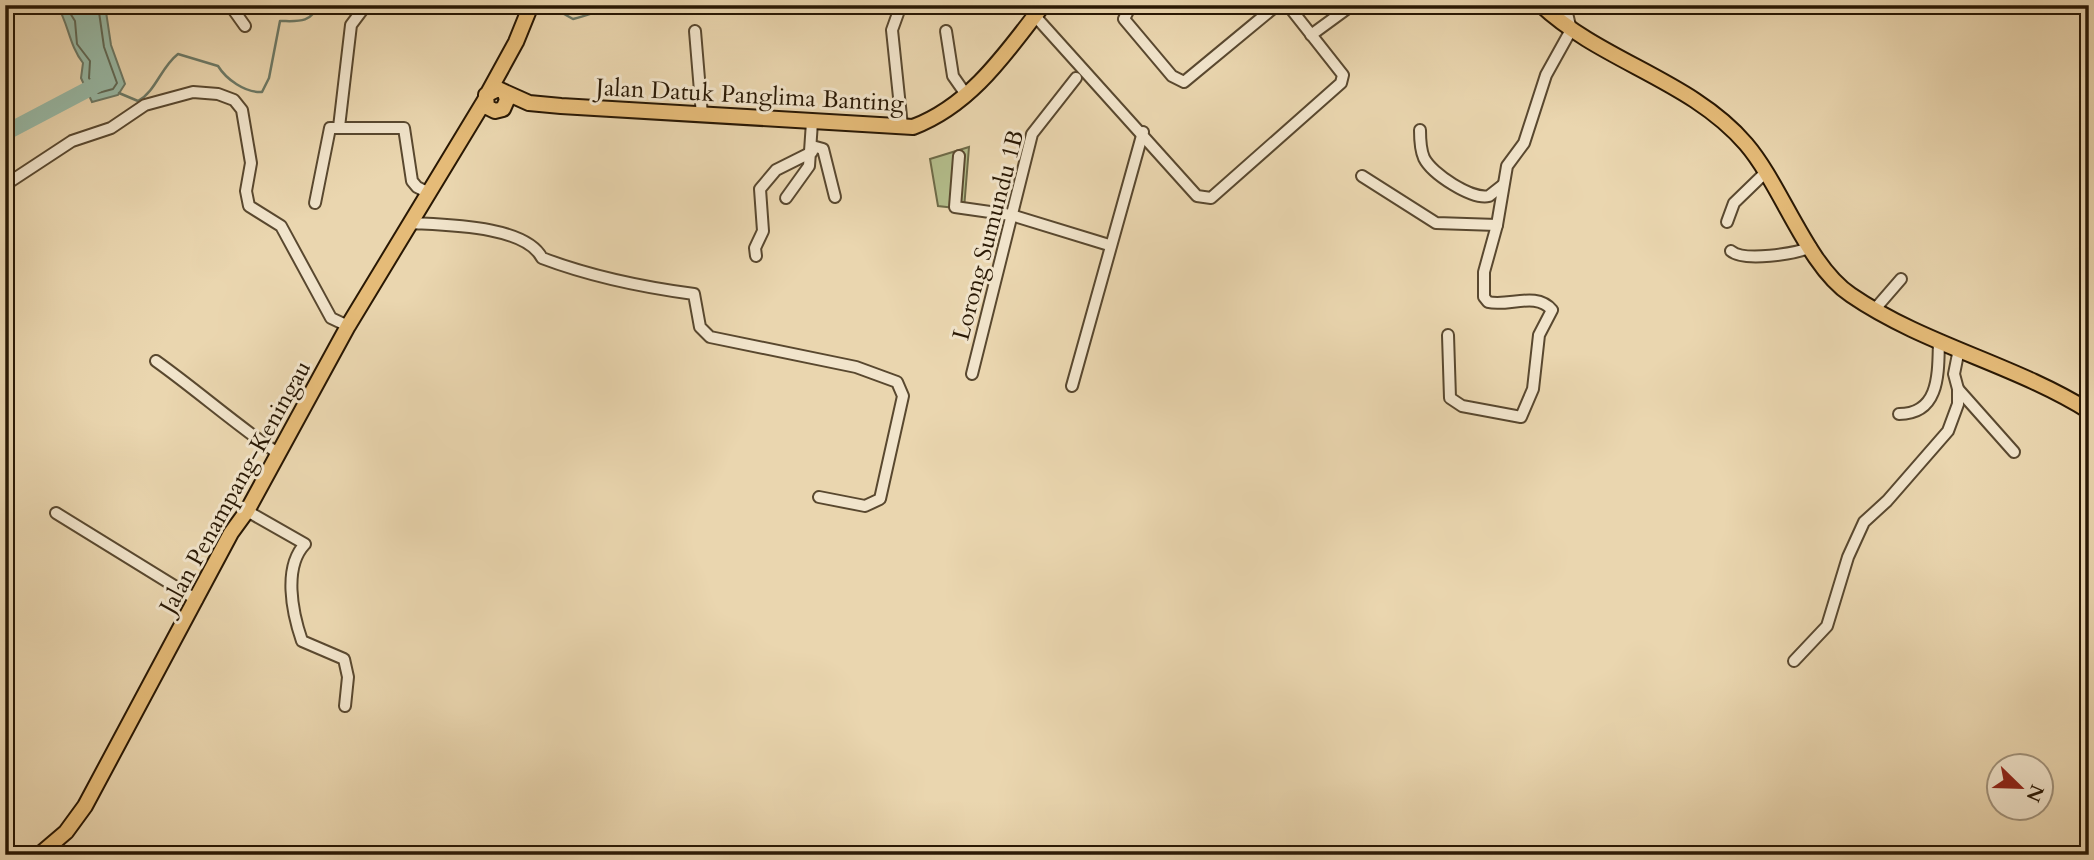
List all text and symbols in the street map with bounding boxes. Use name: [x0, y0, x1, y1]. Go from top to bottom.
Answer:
street label: Jalan Datuk Panglima Banting: [592, 71, 905, 120]
street label: Lorong Sumundu 1B: [945, 127, 1032, 344]
street label: Jalan Penampang-Keningau: [150, 355, 319, 623]
north arrow: [1986, 752, 2056, 822]
text: N: [2019, 781, 2050, 806]

